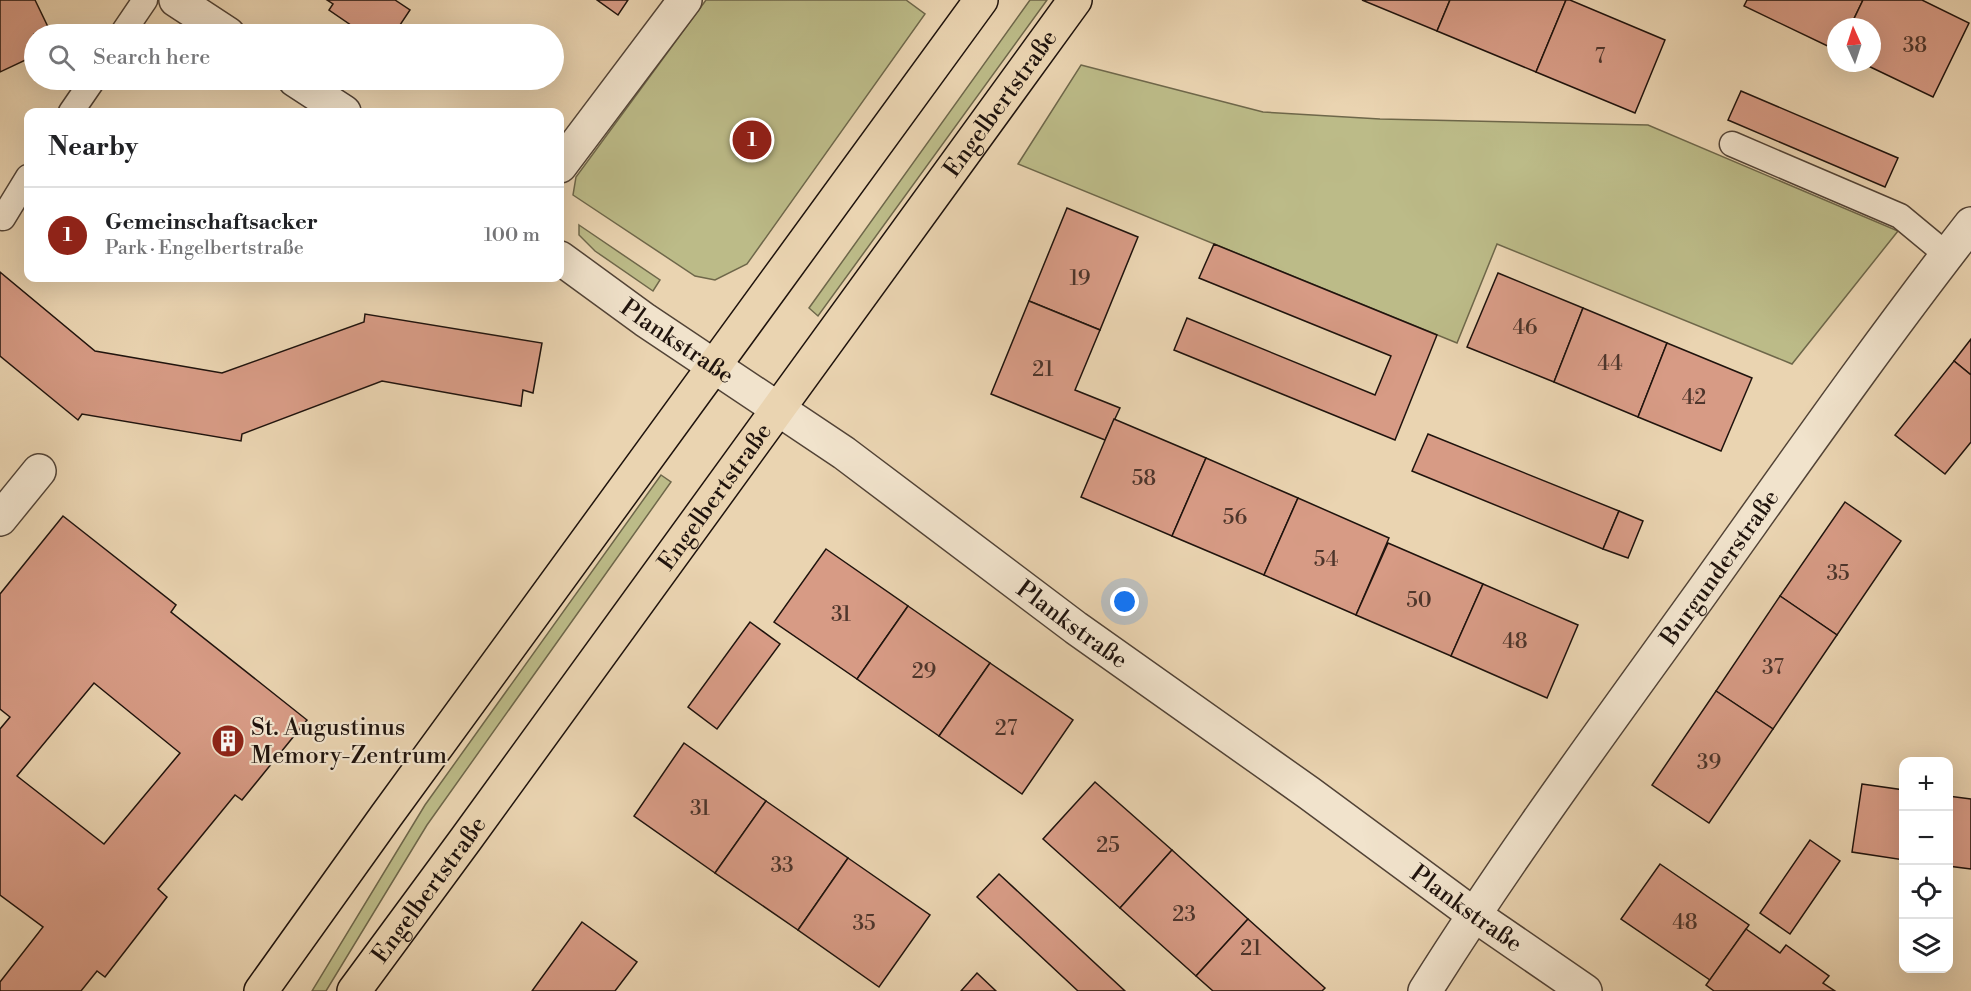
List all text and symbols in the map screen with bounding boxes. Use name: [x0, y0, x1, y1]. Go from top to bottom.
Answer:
north arrow: [1827, 18, 1881, 72]
search box: [24, 24, 564, 90]
street label: Engelbertstraße: [937, 24, 1064, 183]
house number: 38: [1903, 33, 1927, 59]
icon: search: [45, 41, 78, 74]
text: Search here: [93, 44, 210, 71]
house number: 7: [1595, 44, 1606, 70]
pin: 1: [732, 118, 771, 162]
text: Nearby: [48, 131, 138, 163]
text: Gemeinschaftsacker: [105, 209, 318, 236]
text: 1: [63, 223, 72, 248]
text: 100 m: [484, 223, 540, 248]
text: Park · Engelbertstraße: [105, 236, 304, 261]
house number: 19: [1069, 266, 1091, 292]
street label: Plankstraße: [614, 293, 739, 391]
house number: 46: [1512, 315, 1538, 341]
house number: 44: [1597, 351, 1623, 377]
house number: 21: [1032, 357, 1054, 383]
house number: 42: [1682, 385, 1706, 411]
street label: Engelbertstraße: [652, 418, 779, 577]
house number: 58: [1132, 466, 1156, 492]
street label: Burgunderstraße: [1654, 484, 1786, 653]
house number: 56: [1223, 505, 1247, 531]
house number: 54: [1314, 547, 1338, 573]
house number: 35: [1826, 561, 1850, 587]
street label: Plankstraße: [1010, 574, 1133, 676]
your location: [1110, 587, 1139, 616]
house number: 50: [1406, 588, 1432, 614]
house number: 31: [831, 602, 851, 628]
house number: 48: [1502, 629, 1528, 655]
house number: 37: [1762, 655, 1784, 681]
house number: 29: [912, 659, 936, 685]
place label: St. Augustinus Memory-Zentrum: [251, 713, 447, 771]
house number: 27: [995, 716, 1018, 742]
building icon: St. Augustinus Memory-Zentrum: [210, 723, 246, 759]
house number: 39: [1697, 750, 1721, 776]
map controls: [1899, 757, 1953, 973]
button: +: [1899, 757, 1953, 811]
house number: 31: [690, 796, 710, 822]
street label: Engelbertstraße: [366, 811, 493, 969]
button: −: [1899, 811, 1953, 865]
house number: 25: [1096, 833, 1120, 859]
house number: 33: [770, 853, 794, 879]
street label: Plankstraße: [1404, 859, 1528, 959]
button: locate: [1899, 865, 1953, 919]
house number: 23: [1172, 902, 1196, 928]
house number: 48: [1672, 910, 1698, 936]
house number: 35: [852, 911, 876, 937]
button: layers: [1899, 919, 1953, 973]
house number: 21: [1240, 936, 1262, 962]

